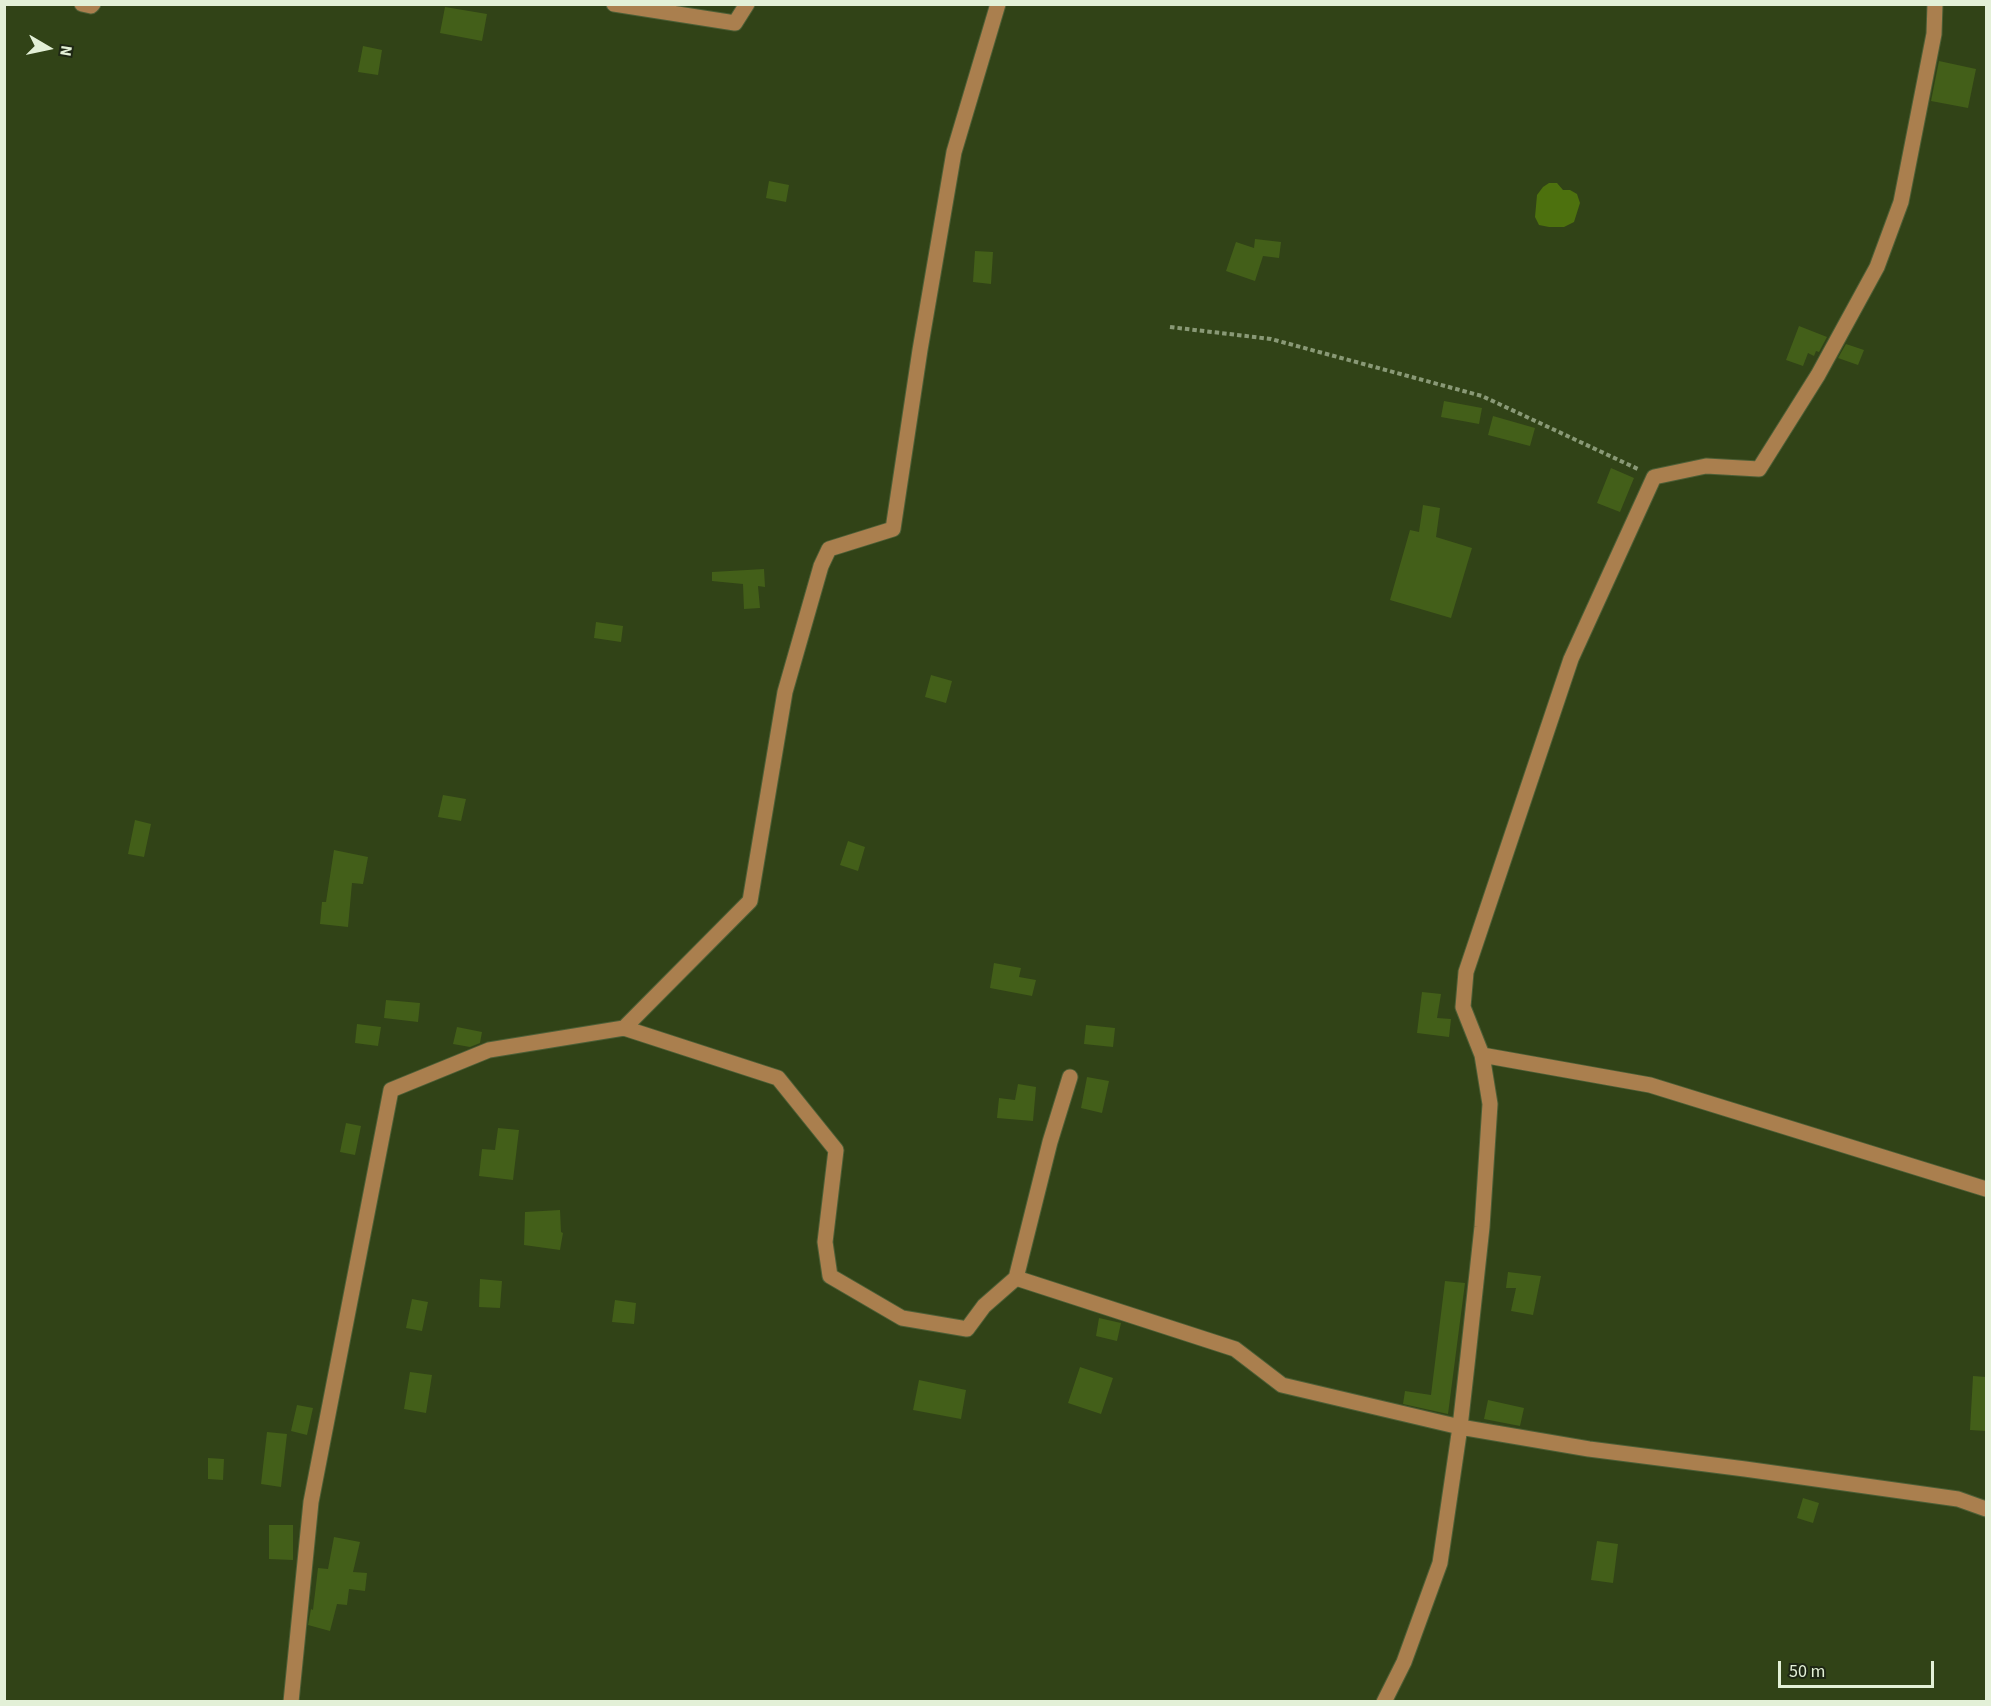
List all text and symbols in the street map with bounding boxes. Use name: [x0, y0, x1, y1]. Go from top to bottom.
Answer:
north arrow: [18, 18, 78, 78]
text: N: [54, 44, 77, 58]
scale bar: [1781, 1649, 1937, 1687]
text: 50 m: [1789, 1659, 1825, 1684]

